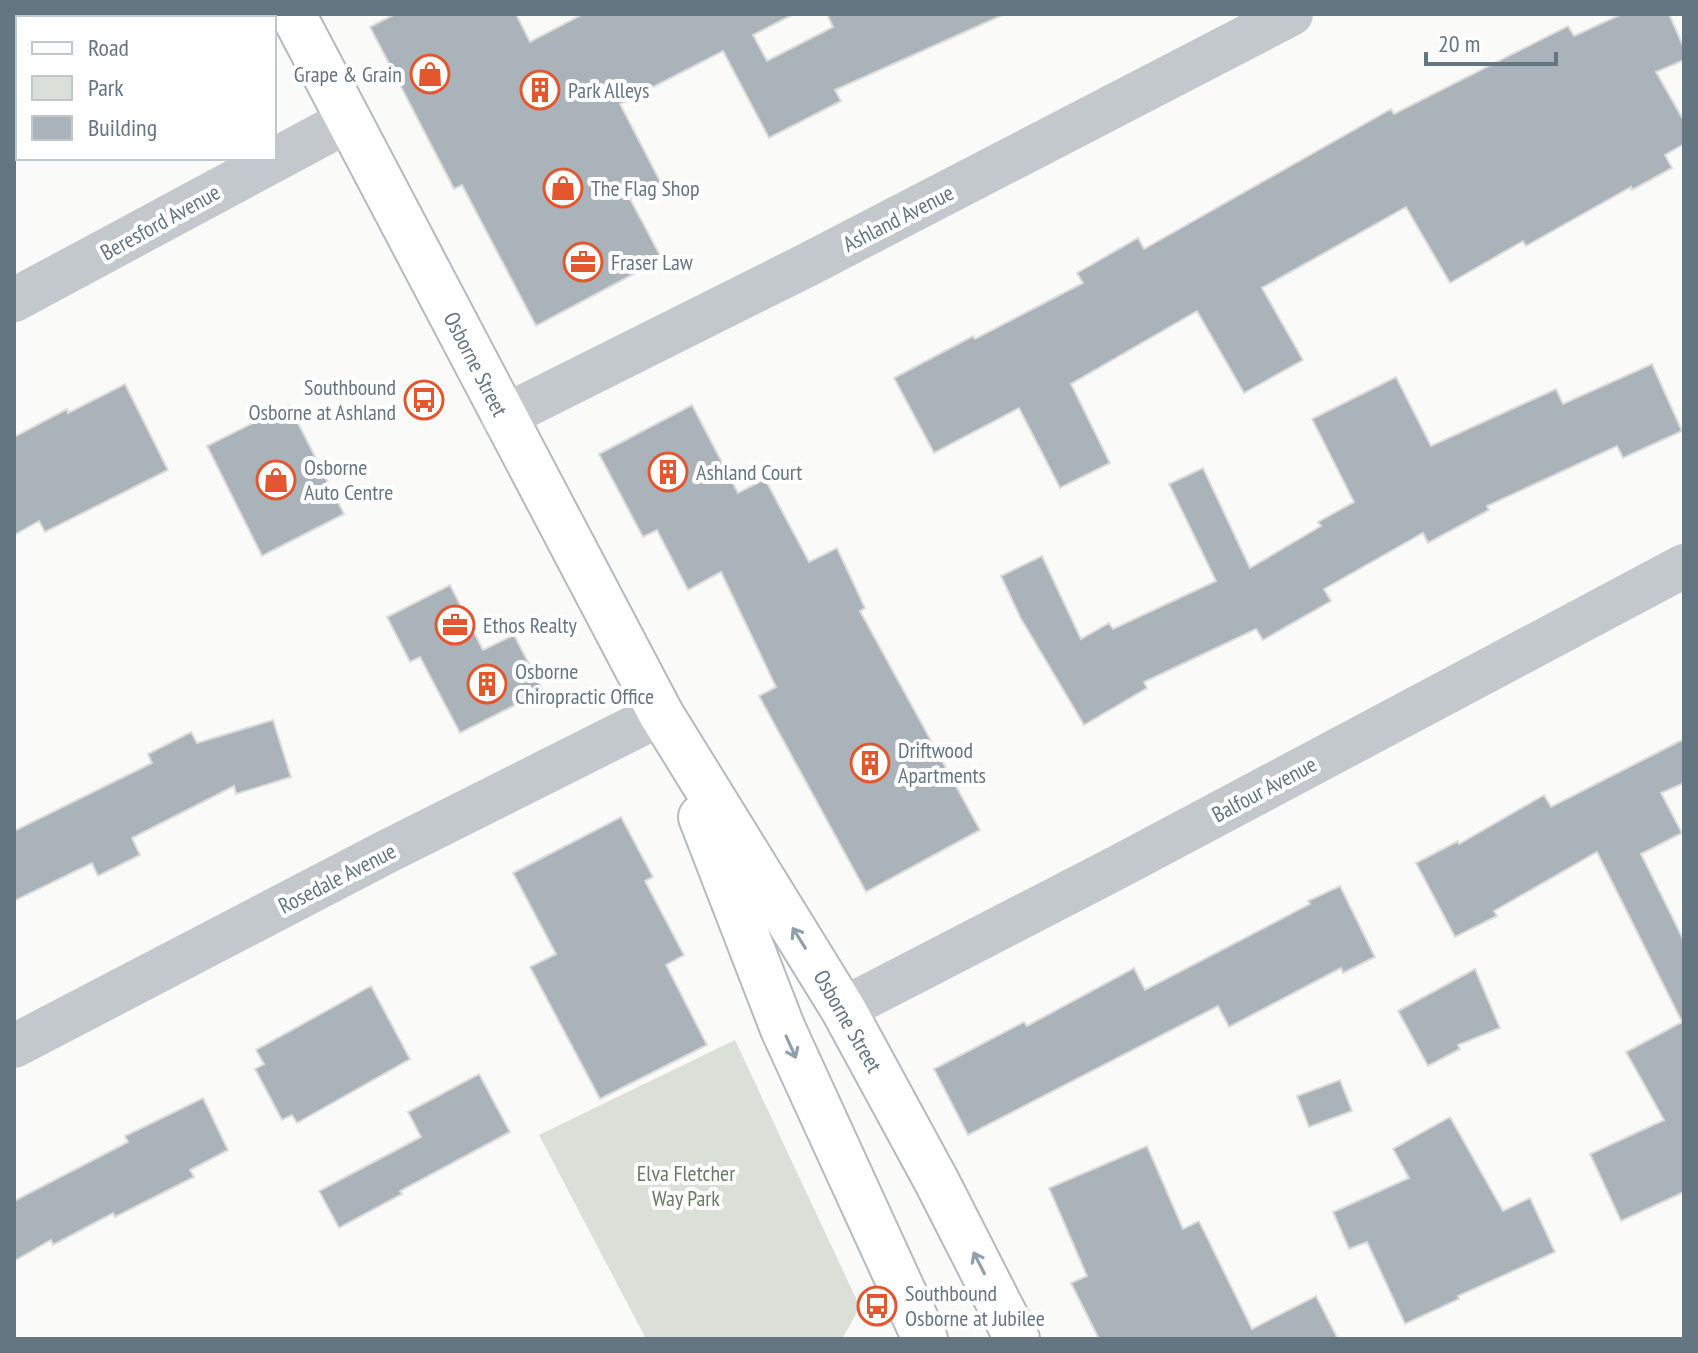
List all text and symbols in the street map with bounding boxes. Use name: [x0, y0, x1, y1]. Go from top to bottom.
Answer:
legend: [16, 16, 276, 160]
scale bar: [1426, 16, 1556, 66]
text: 20 m: [1438, 28, 1480, 59]
text: Road: [88, 32, 129, 63]
shop icon: Grape & Grain: [409, 53, 451, 95]
place label: Grape & Grain: [294, 60, 402, 88]
building icon: Park Alleys: [519, 69, 561, 111]
text: Park: [88, 72, 124, 103]
place label: Park Alleys: [568, 76, 649, 104]
text: Building: [88, 112, 157, 143]
shop icon: The Flag Shop: [542, 167, 584, 209]
place label: The Flag Shop: [591, 174, 700, 202]
street label: Beresford Avenue: [95, 178, 225, 266]
street label: Ashland Avenue: [838, 178, 958, 258]
office icon: Fraser Law: [562, 241, 604, 283]
place label: Fraser Law: [611, 248, 693, 276]
street label: Osborne Street: [438, 307, 514, 421]
place label: Southbound Osborne at Ashland: [248, 373, 396, 426]
bus stop icon: Southbound Osborne at Ashland: [403, 379, 445, 421]
building icon: Ashland Court: [647, 451, 689, 493]
place label: Osborne Auto Centre: [304, 453, 393, 506]
place label: Ashland Court: [696, 458, 802, 486]
shop icon: Osborne Auto Centre: [255, 459, 297, 501]
office icon: Ethos Realty: [434, 604, 476, 646]
place label: Ethos Realty: [483, 611, 577, 639]
place label: Osborne Chiropractic Office: [515, 657, 654, 710]
building icon: Osborne Chiropractic Office: [466, 663, 508, 705]
place label: Driftwood Apartments: [898, 736, 986, 789]
building icon: Driftwood Apartments: [849, 742, 891, 784]
street label: Balfour Avenue: [1207, 750, 1321, 828]
street label: Rosedale Avenue: [274, 836, 400, 920]
one-way arrow: [791, 927, 807, 950]
street label: Osborne Street: [807, 965, 889, 1077]
one-way arrow: [785, 1035, 800, 1059]
park label: Elva Fletcher Way Park: [637, 1159, 735, 1212]
one-way arrow: [970, 1252, 986, 1276]
place label: Southbound Osborne at Jubilee: [905, 1279, 1045, 1332]
bus stop icon: Southbound Osborne at Jubilee: [856, 1285, 898, 1327]

